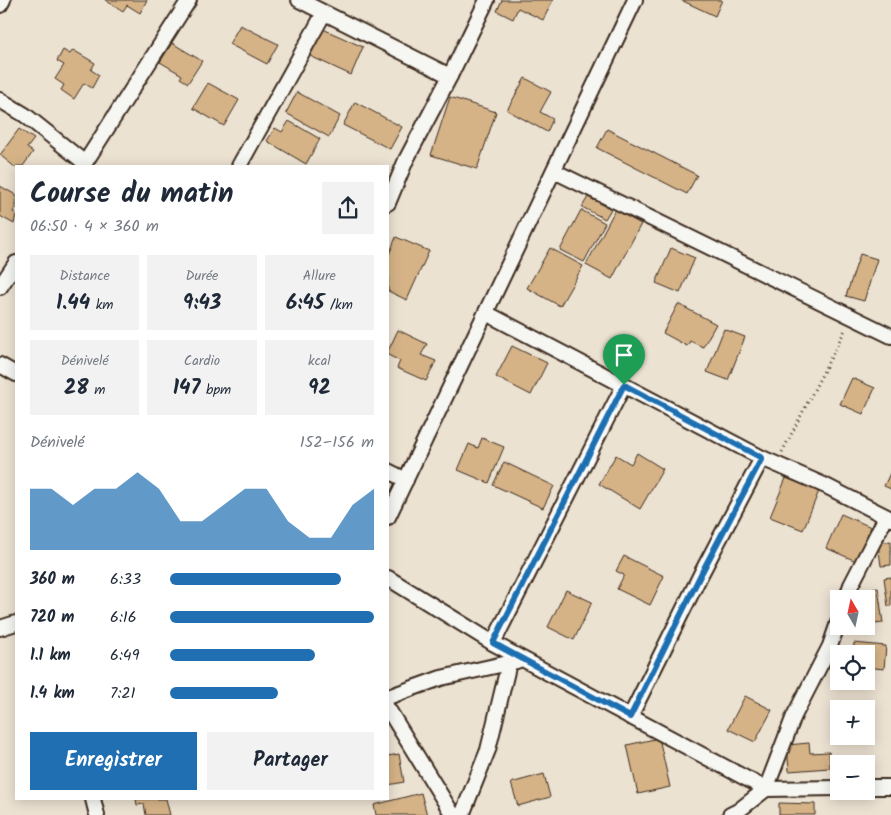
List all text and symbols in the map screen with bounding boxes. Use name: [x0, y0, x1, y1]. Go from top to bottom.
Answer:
text: Course du matin: [30, 172, 233, 217]
button: share: [322, 182, 374, 234]
text: 06:50 · 4 × 360 m: [30, 214, 159, 239]
text: Distance: [60, 265, 110, 287]
text: Durée: [186, 265, 218, 287]
text: Allure: [303, 265, 336, 287]
text: 1.44: [56, 287, 90, 320]
text: 9:43: [183, 287, 221, 320]
text: 6:45: [286, 287, 325, 320]
text: km: [90, 294, 113, 316]
text: /km: [325, 294, 353, 316]
pin: [603, 334, 645, 385]
icon: arrive: [610, 341, 638, 369]
text: Dénivelé: [61, 350, 109, 372]
text: Cardio: [184, 350, 220, 372]
text: kcal: [308, 350, 331, 372]
text: 28: [64, 372, 89, 405]
text: 147: [173, 372, 200, 405]
text: 92: [308, 372, 331, 405]
text: m: [89, 379, 105, 401]
text: bpm: [200, 379, 231, 401]
text: Dénivelé: [30, 430, 85, 455]
text: 152–156 m: [300, 430, 374, 455]
text: 360 m: [30, 567, 75, 592]
text: 6:33: [110, 567, 141, 592]
north arrow: [830, 590, 875, 635]
map controls: [830, 590, 875, 800]
text: 720 m: [30, 605, 74, 630]
text: 6:16: [110, 605, 137, 630]
text: 1.1 km: [30, 643, 71, 668]
text: 6:49: [110, 643, 139, 668]
button: locate: [830, 645, 875, 690]
text: 1.4 km: [30, 681, 75, 706]
text: 7:21: [110, 681, 136, 706]
button: +: [830, 700, 875, 745]
button: Enregistrer: [30, 732, 197, 790]
button: Partager: [207, 732, 374, 790]
button: −: [830, 755, 875, 800]

